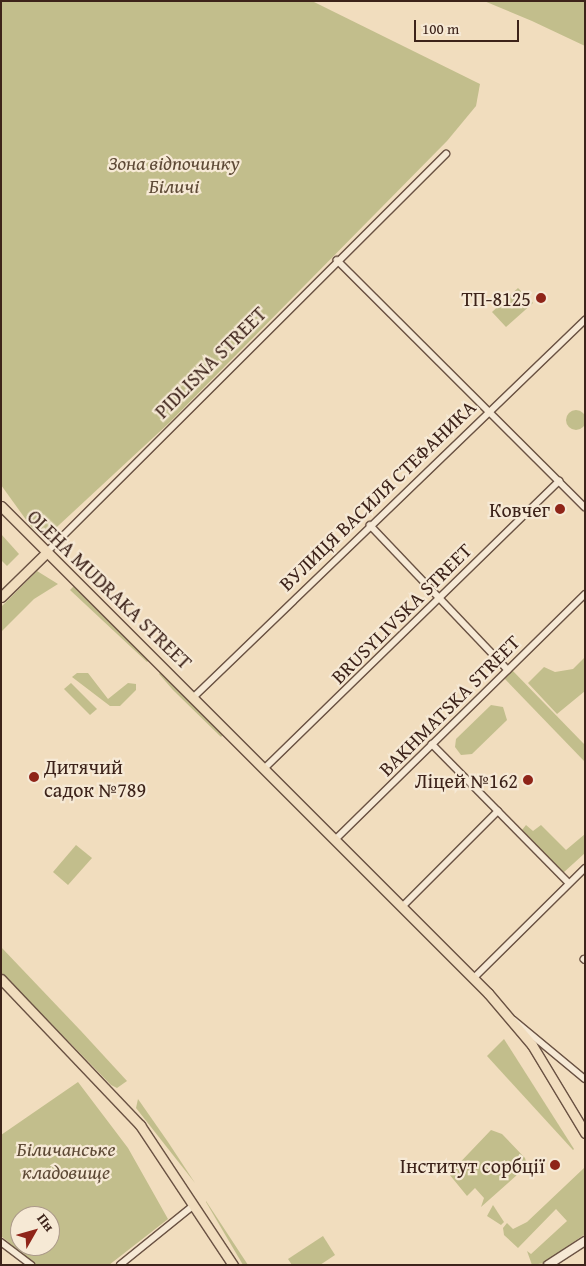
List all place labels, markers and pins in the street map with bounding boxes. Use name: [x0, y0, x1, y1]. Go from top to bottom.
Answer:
place label: ТП-8125: [462, 286, 531, 310]
marker: ТП-8125: [535, 292, 547, 304]
place label: Ковчег: [489, 497, 550, 521]
marker: Ковчег: [554, 503, 566, 515]
place label: Дитячий садок №789: [44, 754, 146, 801]
place label: Ліцей №162: [415, 768, 518, 792]
marker: Дитячий садок №789: [28, 771, 40, 783]
marker: Ліцей №162: [522, 774, 534, 786]
place label: Інститут сорбції: [400, 1153, 545, 1177]
marker: Інститут сорбції: [549, 1159, 561, 1171]

